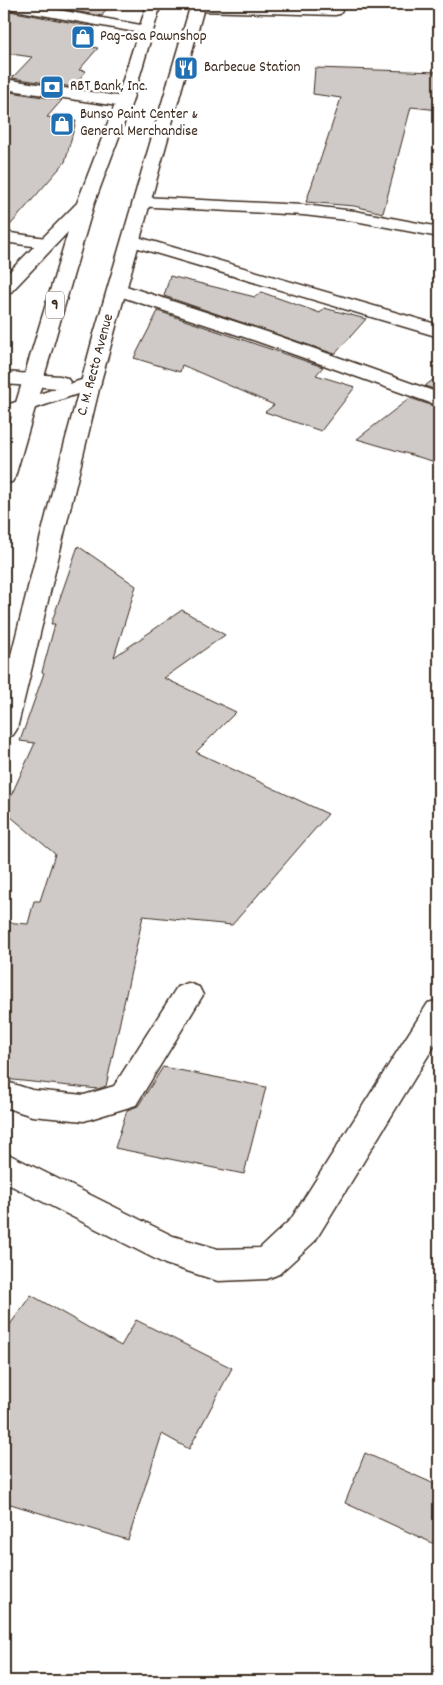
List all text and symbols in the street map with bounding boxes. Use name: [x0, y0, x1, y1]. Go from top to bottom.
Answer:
shop icon: Pag-asa Pawnshop: [70, 24, 96, 50]
place label: Pag-asa Pawnshop: [100, 26, 207, 48]
restaurant icon: Barbecue Station: [173, 55, 199, 81]
place label: Barbecue Station: [204, 57, 300, 79]
bank icon: RBT Bank, Inc.: [39, 74, 65, 100]
place label: RBT Bank, Inc.: [70, 76, 147, 98]
place label: Bunso Paint Center & General Merchandise: [80, 104, 198, 143]
shop icon: Bunso Paint Center & General Merchandise: [49, 111, 75, 137]
road number: 9: [46, 292, 64, 318]
street label: C. M. Recto Avenue: [72, 311, 120, 418]

